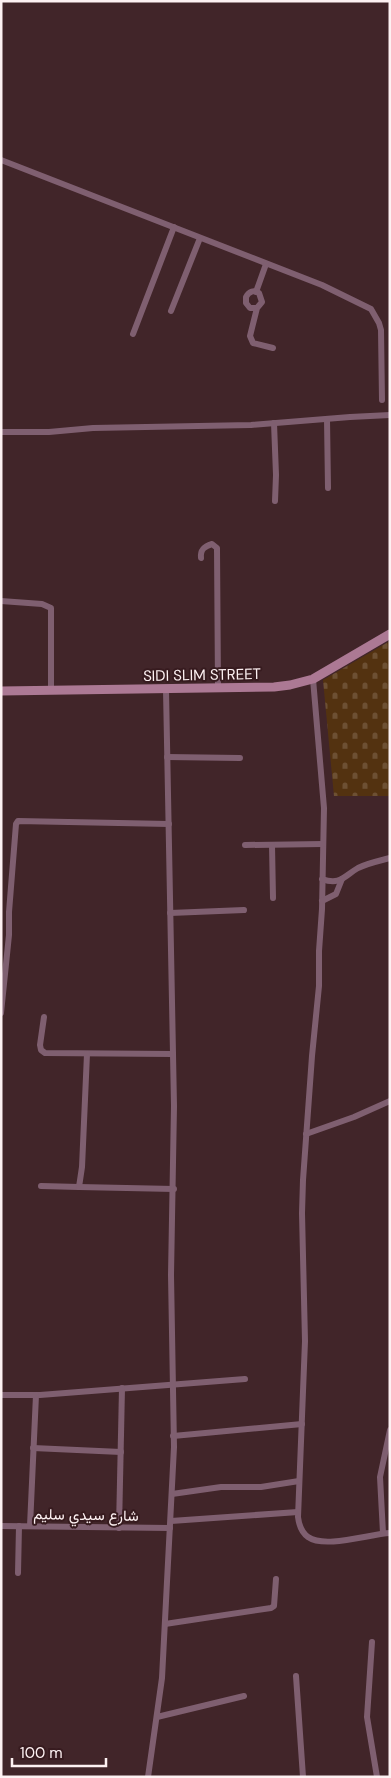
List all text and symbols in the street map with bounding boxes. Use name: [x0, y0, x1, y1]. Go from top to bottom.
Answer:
street label: SIDI SLIM STREET: [143, 664, 261, 686]
street label: شارع سيدي سليم: [33, 1504, 139, 1529]
scale bar: [12, 1736, 106, 1768]
text: 100 m: [20, 1743, 63, 1763]

